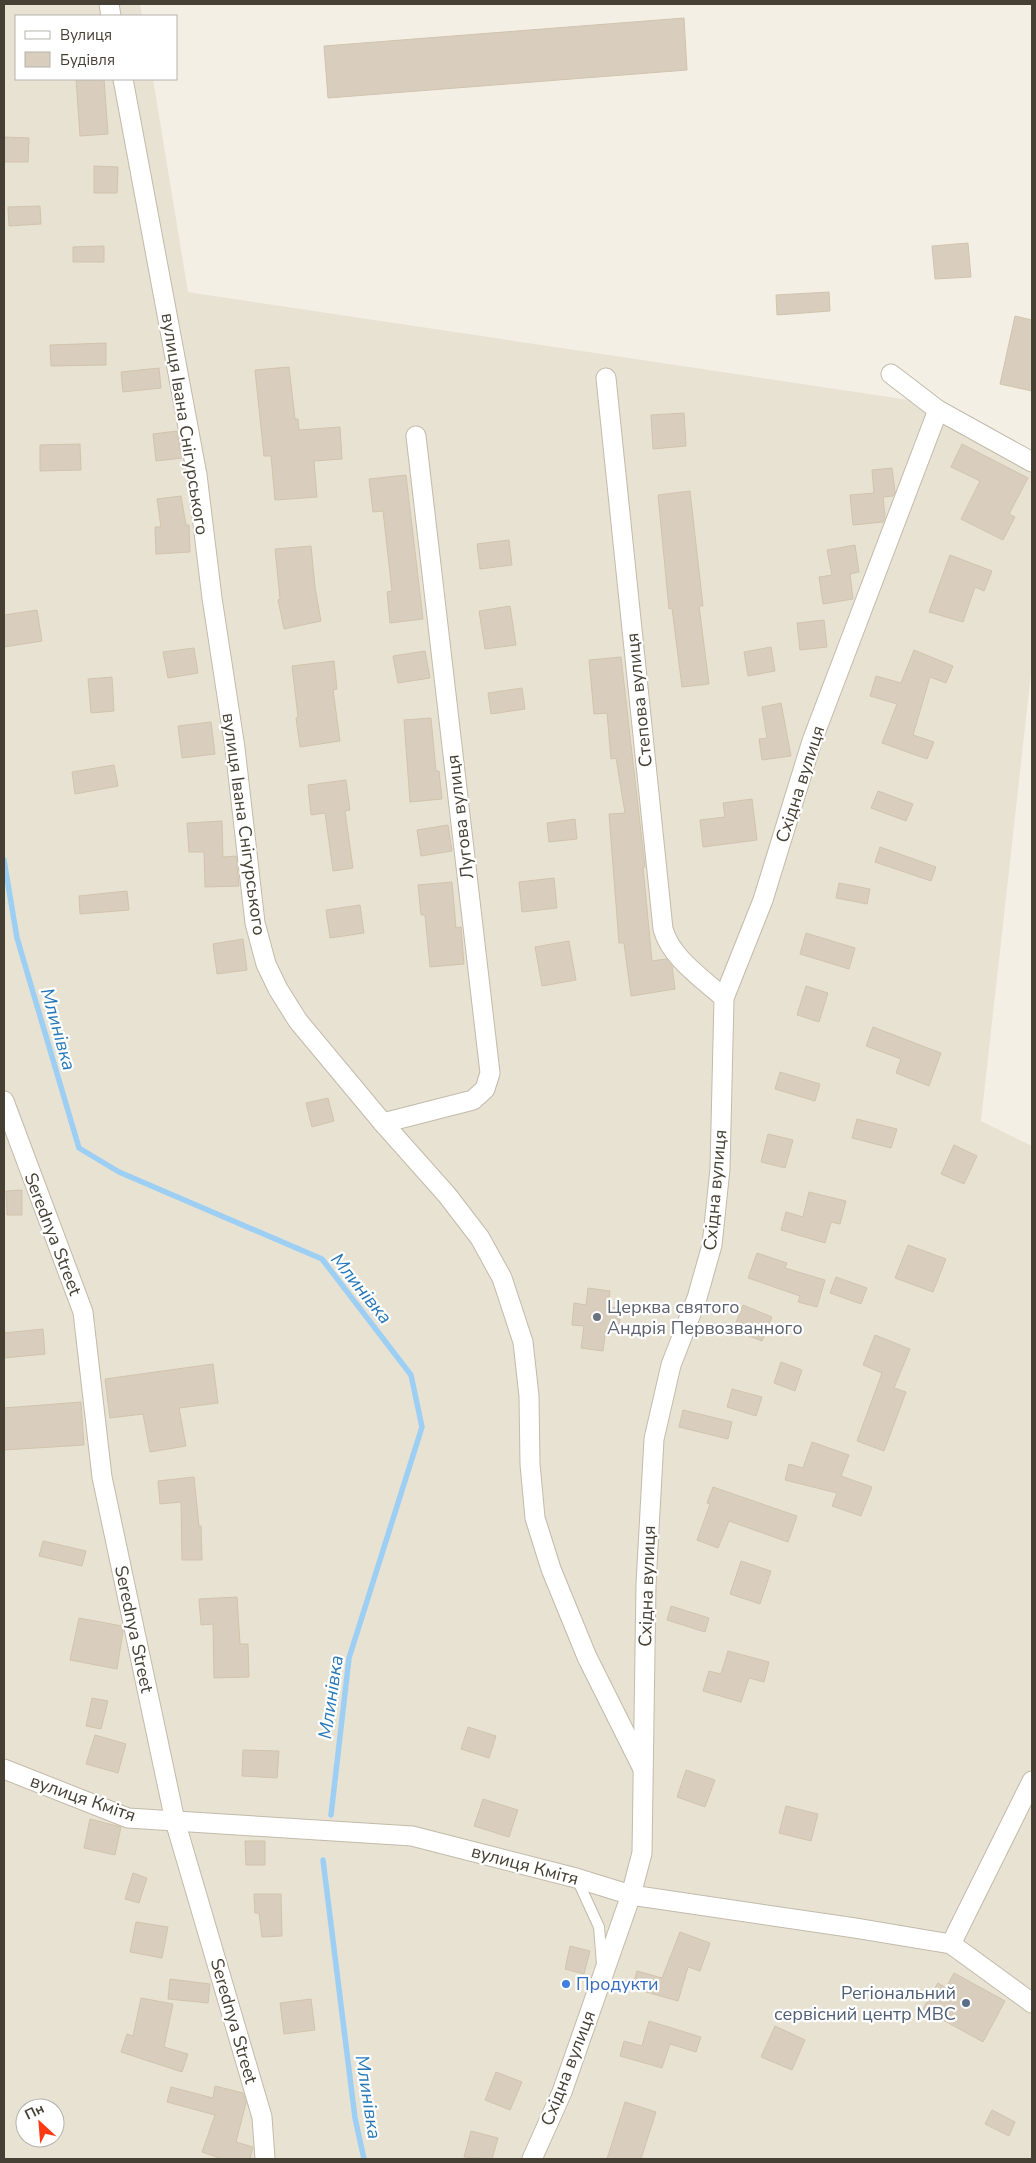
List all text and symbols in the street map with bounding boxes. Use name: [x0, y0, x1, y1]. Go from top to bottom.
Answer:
legend: [15, 15, 178, 80]
text: Вулиця: [60, 25, 112, 45]
text: Будівля: [60, 50, 115, 70]
street label: вулиця Івана Снігурського: [156, 311, 214, 537]
street label: Степова вулиця: [620, 632, 658, 768]
street label: вулиця Івана Снігурського: [216, 711, 272, 937]
street label: Східна вулиця: [770, 723, 830, 845]
street label: Лугова вулиця: [440, 753, 480, 881]
water label: Млинівка: [34, 985, 82, 1074]
street label: Східна вулиця: [698, 1128, 732, 1252]
street label: Serednya Street: [19, 1169, 88, 1299]
water label: Млинівка: [324, 1248, 398, 1330]
place label: Церква святого Андрія Первозванного: [607, 1295, 803, 1340]
marker: Церква святого Андрія Первозванного: [591, 1311, 603, 1323]
street label: Східна вулиця: [633, 1525, 661, 1647]
street label: Serednya Street: [109, 1563, 159, 1696]
water label: Млинівка: [312, 1653, 350, 1741]
street label: вулиця Кмітя: [27, 1769, 139, 1827]
street label: вулиця Кмітя: [469, 1839, 581, 1891]
street label: Serednya Street: [205, 1955, 264, 2087]
place label: Продукти: [576, 1972, 659, 1996]
marker: Продукти: [560, 1978, 572, 1990]
place label: Регіональний сервісний центр МВС: [774, 1981, 956, 2026]
marker: Регіональний сервісний центр МВС: [960, 1997, 972, 2009]
street label: Східна вулиця: [535, 2007, 601, 2129]
water label: Млинівка: [349, 2053, 387, 2141]
north arrow: [15, 2098, 65, 2148]
text: Пн: [22, 2099, 47, 2125]

